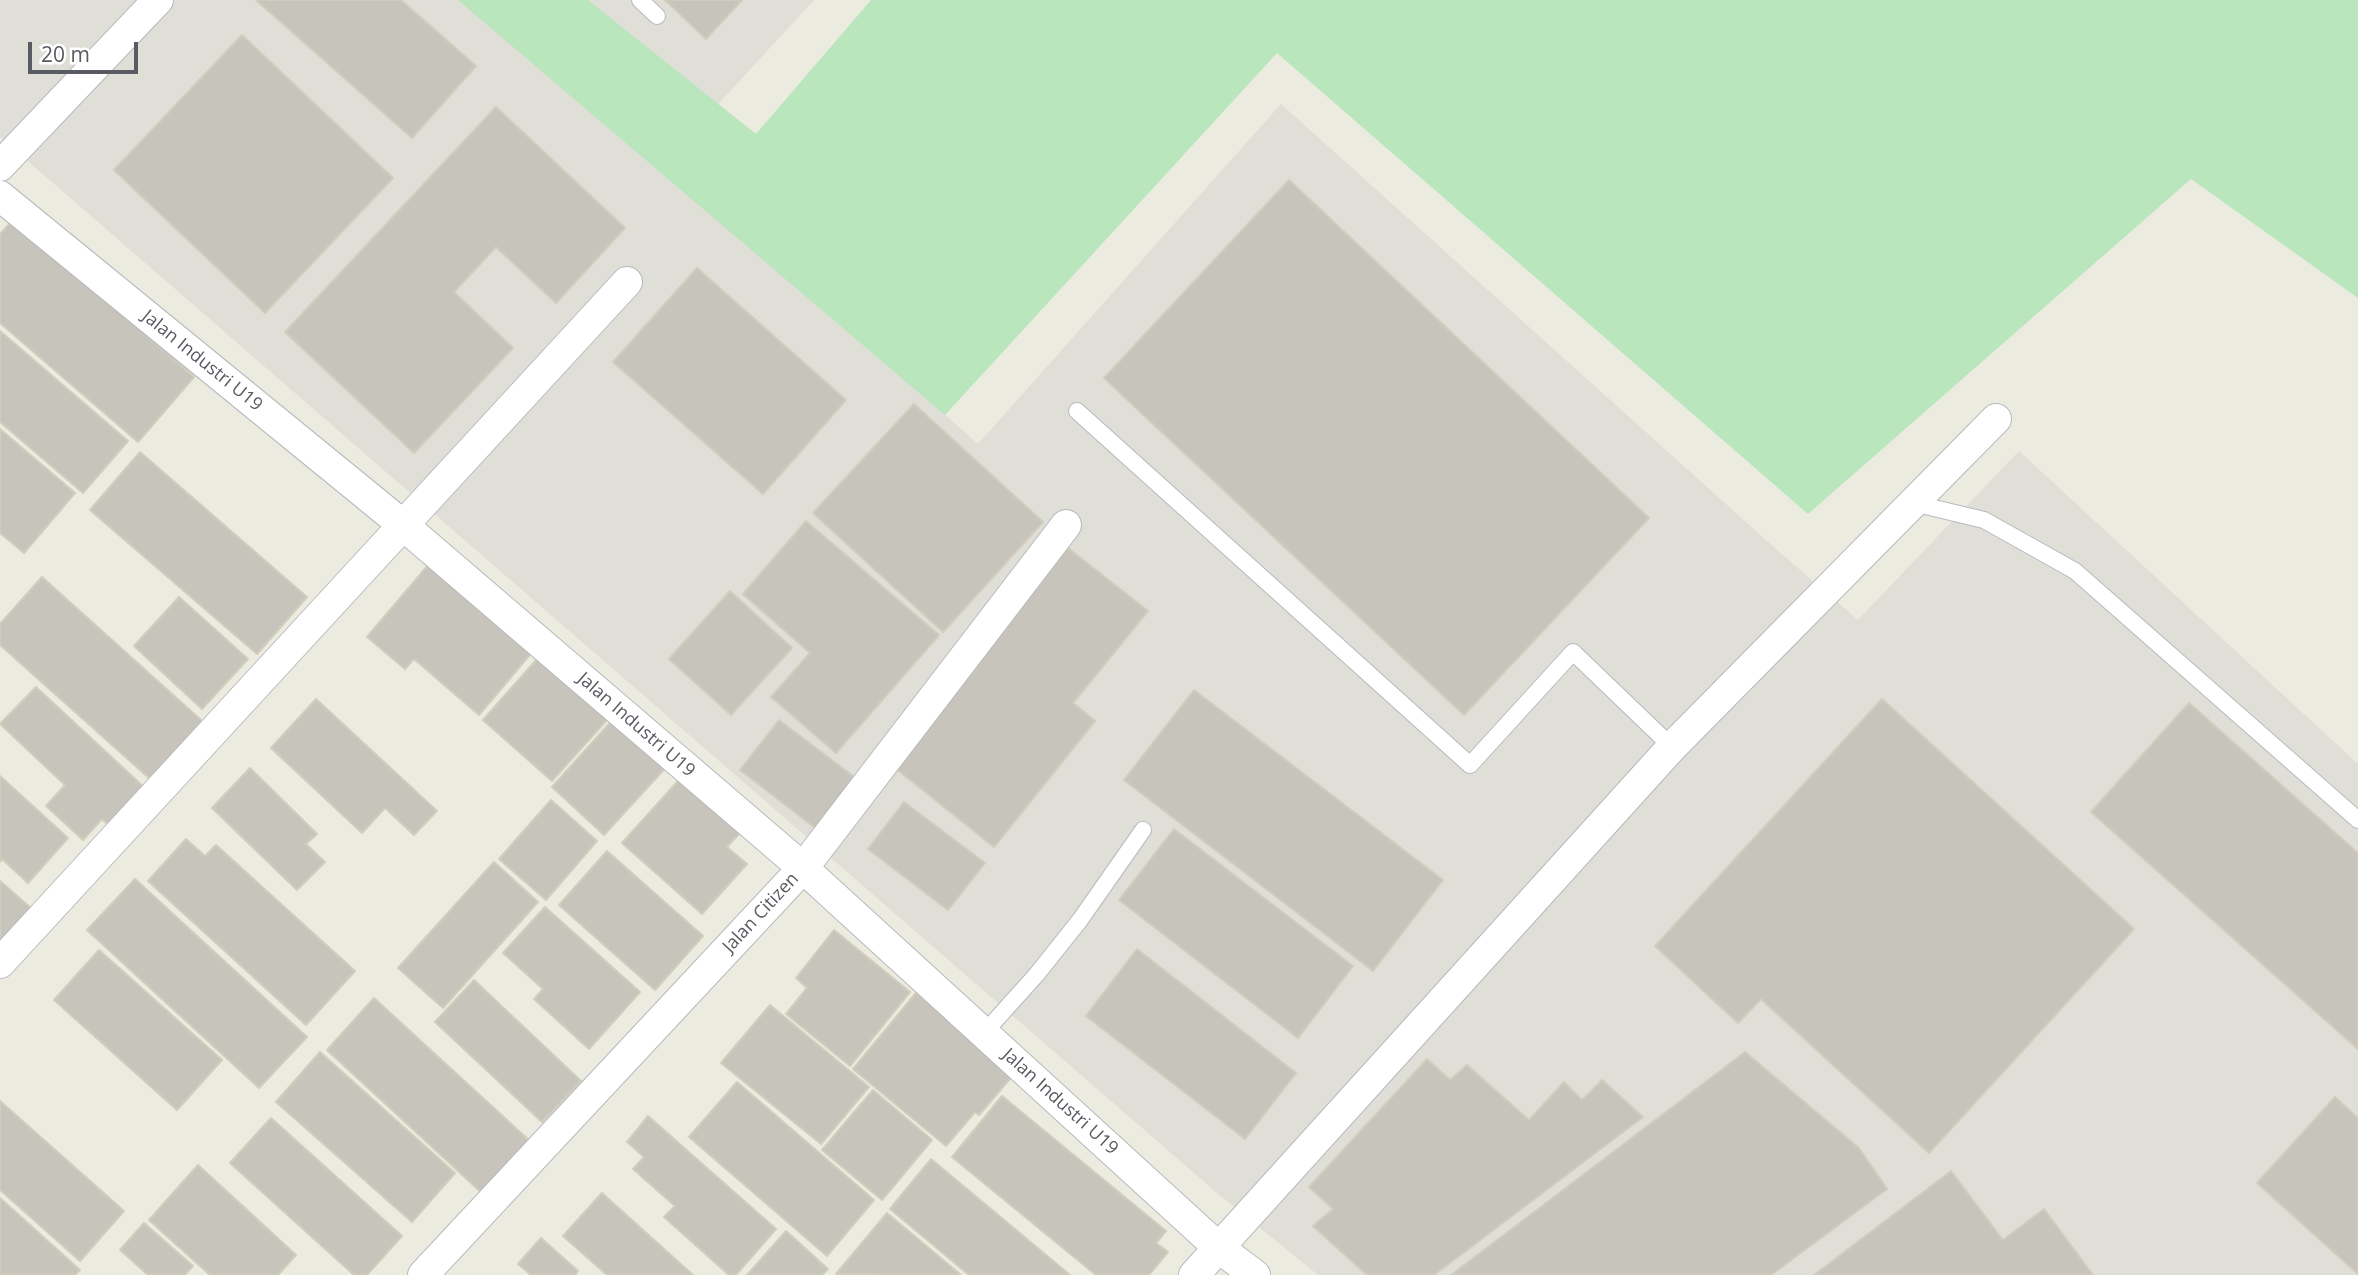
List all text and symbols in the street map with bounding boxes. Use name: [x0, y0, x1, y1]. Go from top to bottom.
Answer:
scale bar: [32, 28, 142, 72]
text: 20 m: [41, 40, 90, 68]
street label: Jalan Industri U19: [138, 306, 266, 416]
street label: Jalan Industri U19: [573, 668, 699, 782]
street label: Jalan Citizen: [718, 869, 804, 957]
street label: Jalan Industri U19: [998, 1044, 1122, 1160]

